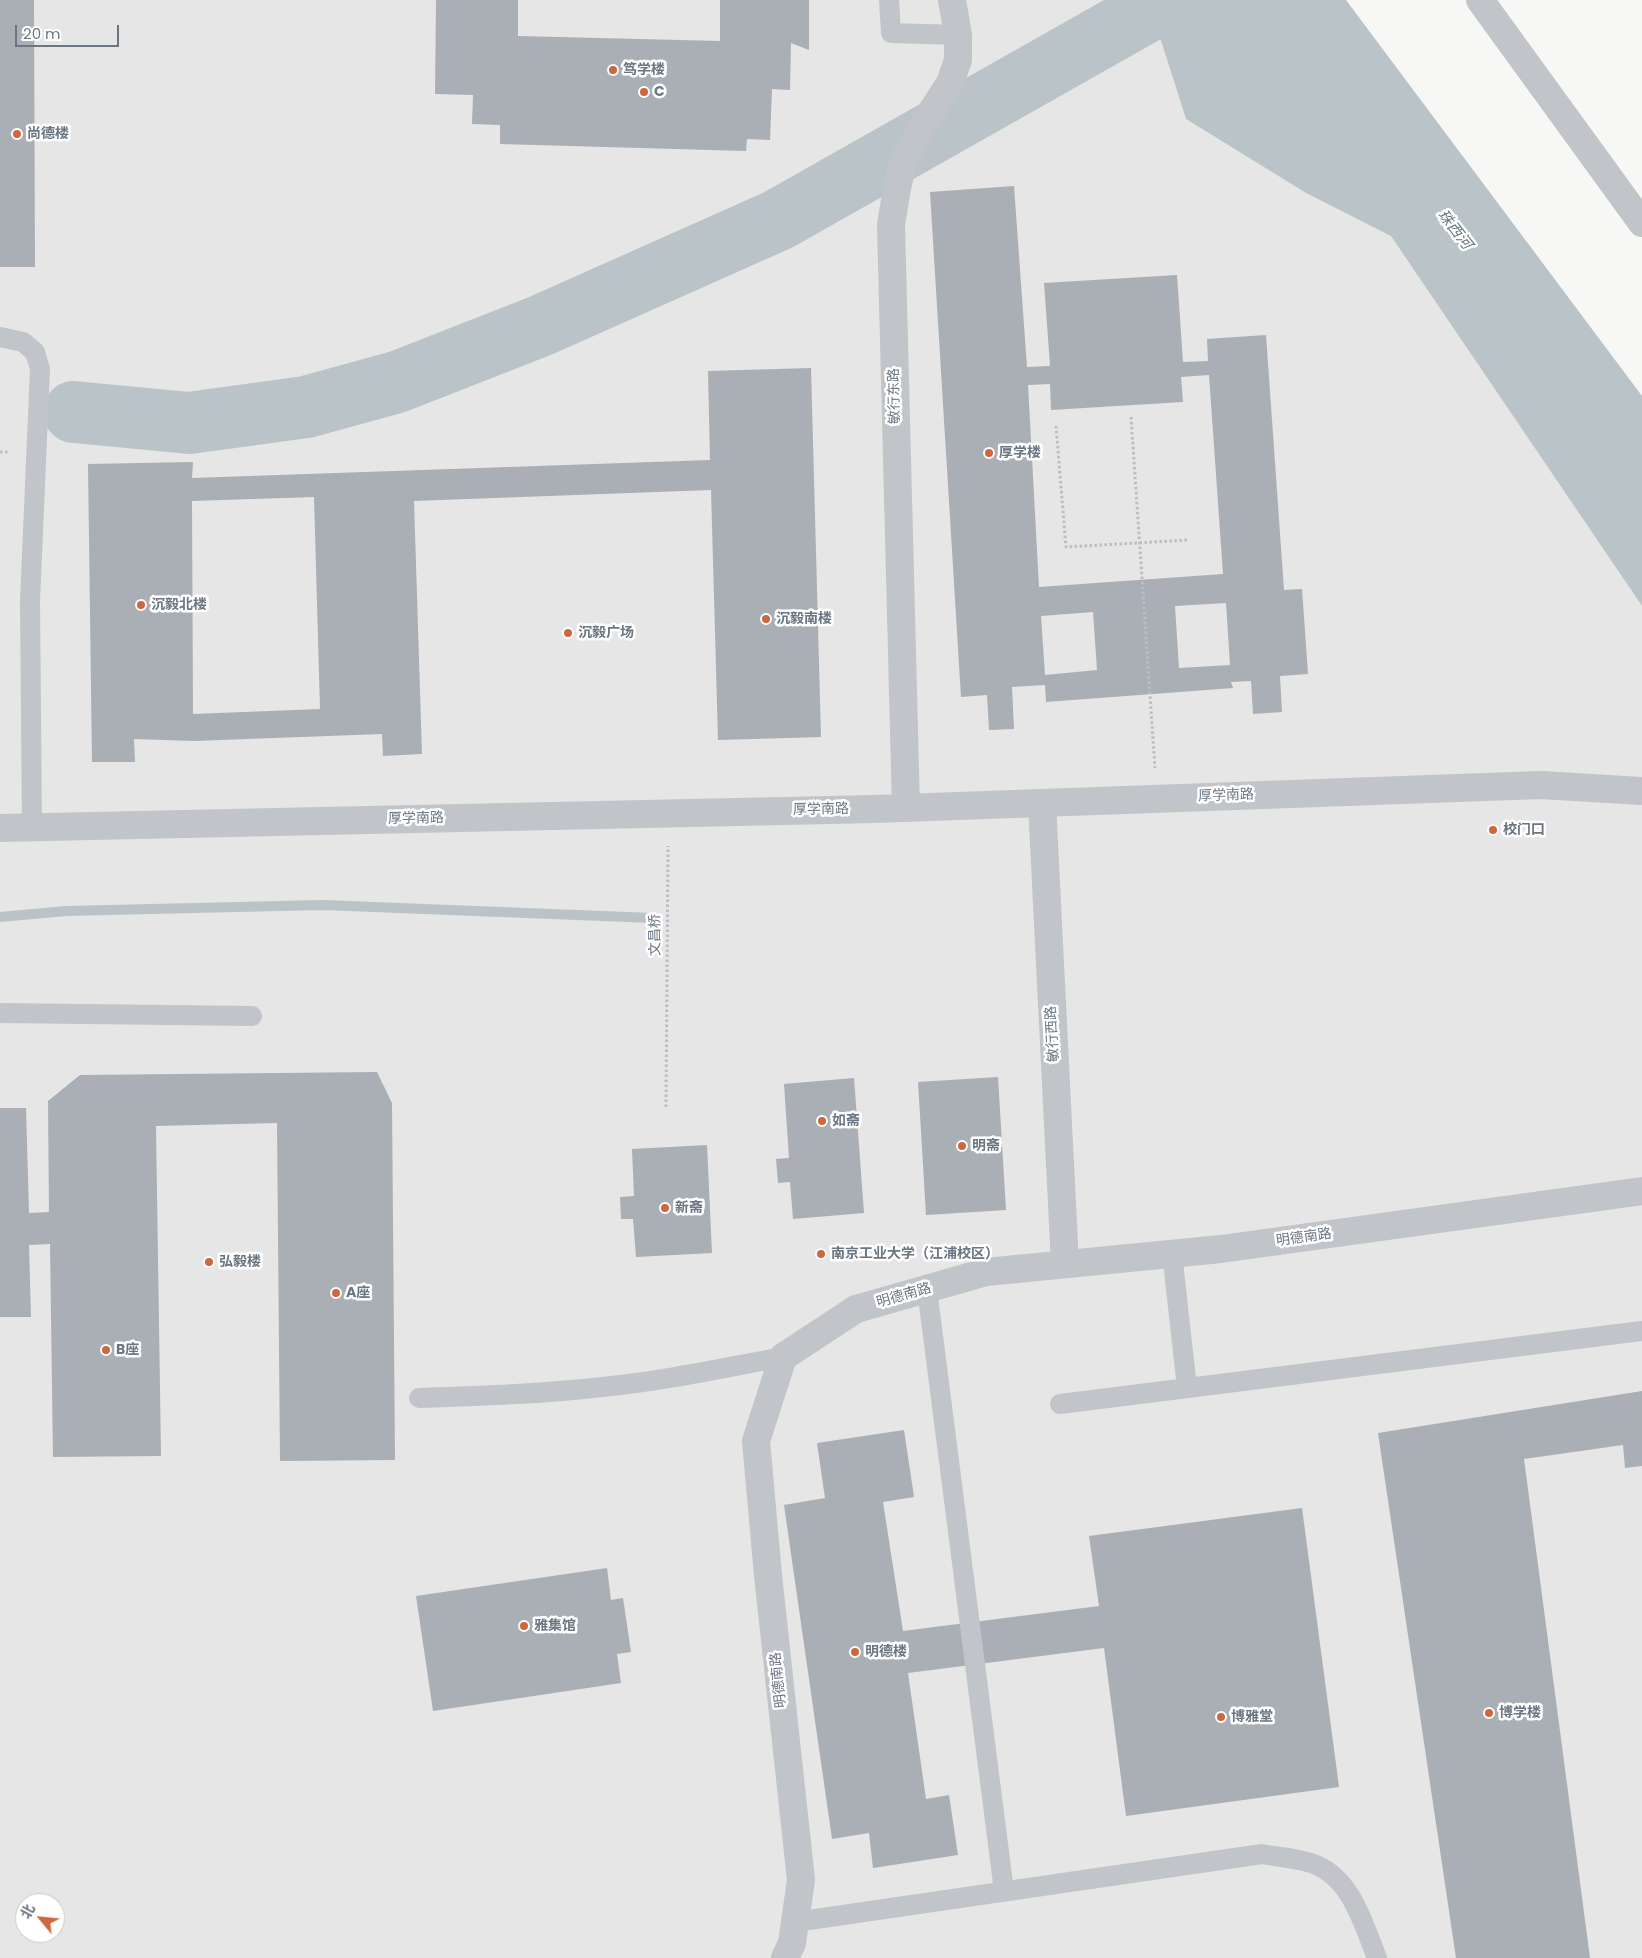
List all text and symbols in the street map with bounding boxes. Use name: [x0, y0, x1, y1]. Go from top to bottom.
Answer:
scale bar: [18, 15, 121, 47]
text: 20 m: [23, 23, 61, 44]
place label: 笃学楼: [623, 62, 665, 78]
marker: 笃学楼: [607, 64, 619, 76]
place label: C: [654, 84, 665, 100]
marker: C: [638, 86, 650, 98]
place label: 尚德楼: [27, 126, 69, 142]
marker: 尚德楼: [11, 128, 23, 140]
water label: 珠西河: [1433, 207, 1475, 253]
street label: 敏行东路: [886, 368, 904, 424]
place label: 厚学楼: [999, 445, 1041, 461]
marker: 厚学楼: [983, 447, 995, 459]
place label: 沉毅北楼: [151, 597, 207, 613]
marker: 沉毅北楼: [135, 599, 147, 611]
place label: 沉毅南楼: [776, 611, 832, 627]
marker: 沉毅南楼: [760, 613, 772, 625]
place label: 沉毅广场: [578, 625, 634, 641]
marker: 沉毅广场: [562, 627, 574, 639]
street label: 厚学南路: [1198, 787, 1254, 805]
street label: 厚学南路: [793, 801, 849, 819]
street label: 厚学南路: [388, 810, 444, 828]
place label: 校门口: [1503, 822, 1545, 838]
marker: 校门口: [1487, 824, 1499, 836]
street label: 文昌桥: [647, 914, 665, 956]
street label: 敏行西路: [1043, 1006, 1063, 1062]
place label: 如斋: [832, 1113, 860, 1129]
marker: 如斋: [816, 1115, 828, 1127]
place label: 明斋: [972, 1138, 1000, 1154]
marker: 明斋: [956, 1140, 968, 1152]
place label: 新斋: [675, 1200, 703, 1216]
marker: 新斋: [659, 1202, 671, 1214]
street label: 明德南路: [1275, 1226, 1333, 1250]
place label: 南京工业大学（江浦校区）: [831, 1246, 999, 1262]
marker: 南京工业大学（江浦校区）: [815, 1248, 827, 1260]
place label: 弘毅楼: [219, 1254, 261, 1270]
marker: 弘毅楼: [203, 1256, 215, 1268]
street label: 明德南路: [875, 1280, 933, 1312]
place label: A座: [346, 1285, 370, 1301]
marker: A座: [330, 1287, 342, 1299]
place label: B座: [116, 1342, 139, 1358]
marker: B座: [100, 1344, 112, 1356]
place label: 雅集馆: [534, 1618, 576, 1634]
marker: 雅集馆: [518, 1620, 530, 1632]
place label: 明德楼: [865, 1644, 907, 1660]
marker: 明德楼: [849, 1646, 861, 1658]
street label: 明德南路: [768, 1651, 790, 1709]
place label: 博学楼: [1499, 1705, 1541, 1721]
marker: 博学楼: [1483, 1707, 1495, 1719]
place label: 博雅堂: [1231, 1709, 1273, 1725]
marker: 博雅堂: [1215, 1711, 1227, 1723]
north arrow: [15, 1893, 65, 1943]
text: 北: [16, 1901, 40, 1922]

